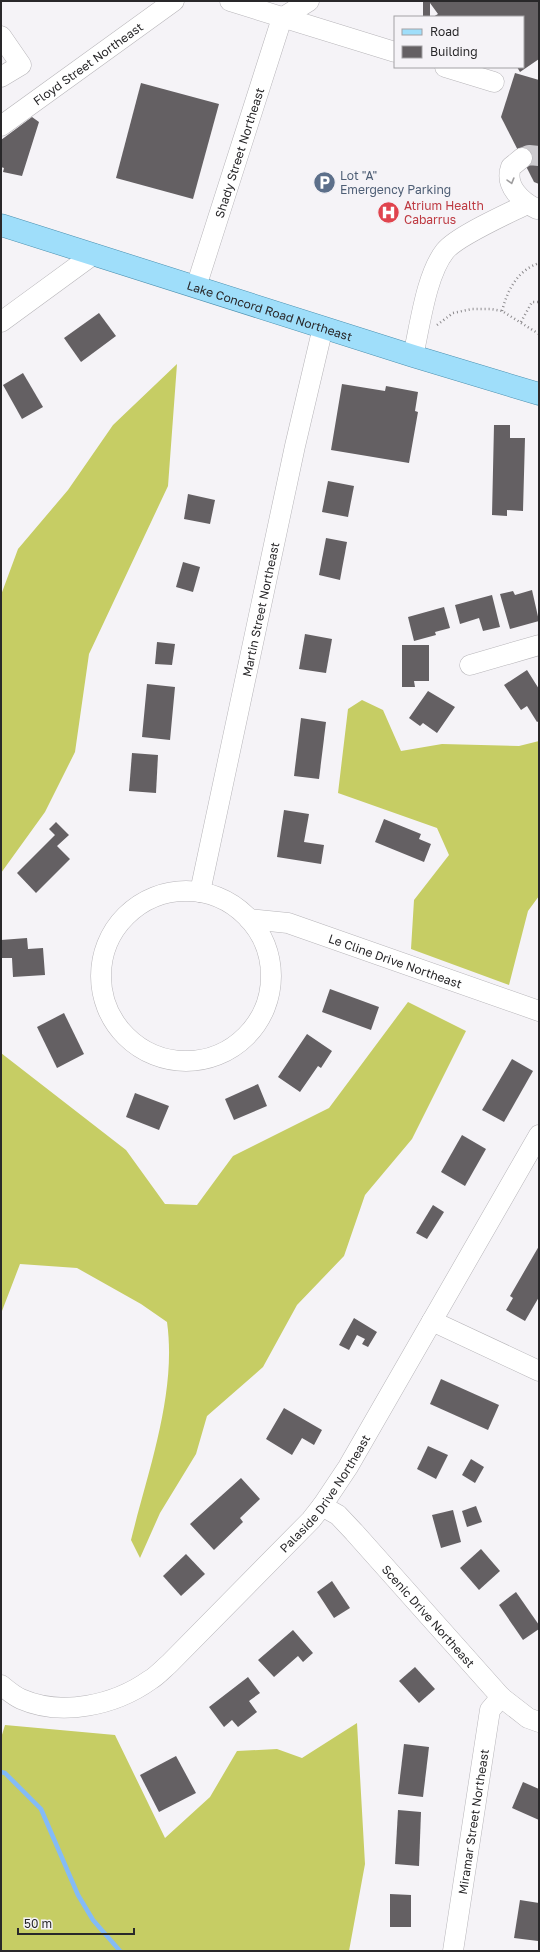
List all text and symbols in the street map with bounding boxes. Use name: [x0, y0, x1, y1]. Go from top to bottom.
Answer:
legend: [394, 16, 524, 68]
street label: Floyd Street Northeast: [30, 19, 146, 108]
text: Road: [430, 24, 459, 39]
text: Building: [430, 44, 478, 59]
street label: Shady Street Northeast: [211, 85, 267, 220]
place label: Lot "A" Emergency Parking: [340, 168, 451, 197]
parking icon: Lot "A" Emergency Parking: [311, 169, 337, 195]
one-way arrow: [506, 177, 515, 184]
place label: Atrium Health Cabarrus: [404, 198, 484, 227]
hospital icon: Atrium Health Cabarrus: [375, 199, 401, 225]
street label: Lake Concord Road Northeast: [185, 277, 354, 344]
street label: Martin Street Northeast: [239, 540, 282, 678]
street label: Le Cline Drive Northeast: [327, 930, 464, 991]
street label: Palaside Drive Northeast: [276, 1431, 373, 1555]
street label: Scenic Drive Northeast: [379, 1561, 479, 1670]
street label: Miramar Street Northeast: [454, 1748, 491, 1895]
scale bar: [18, 1910, 134, 1936]
text: 50 m: [24, 1916, 52, 1931]

